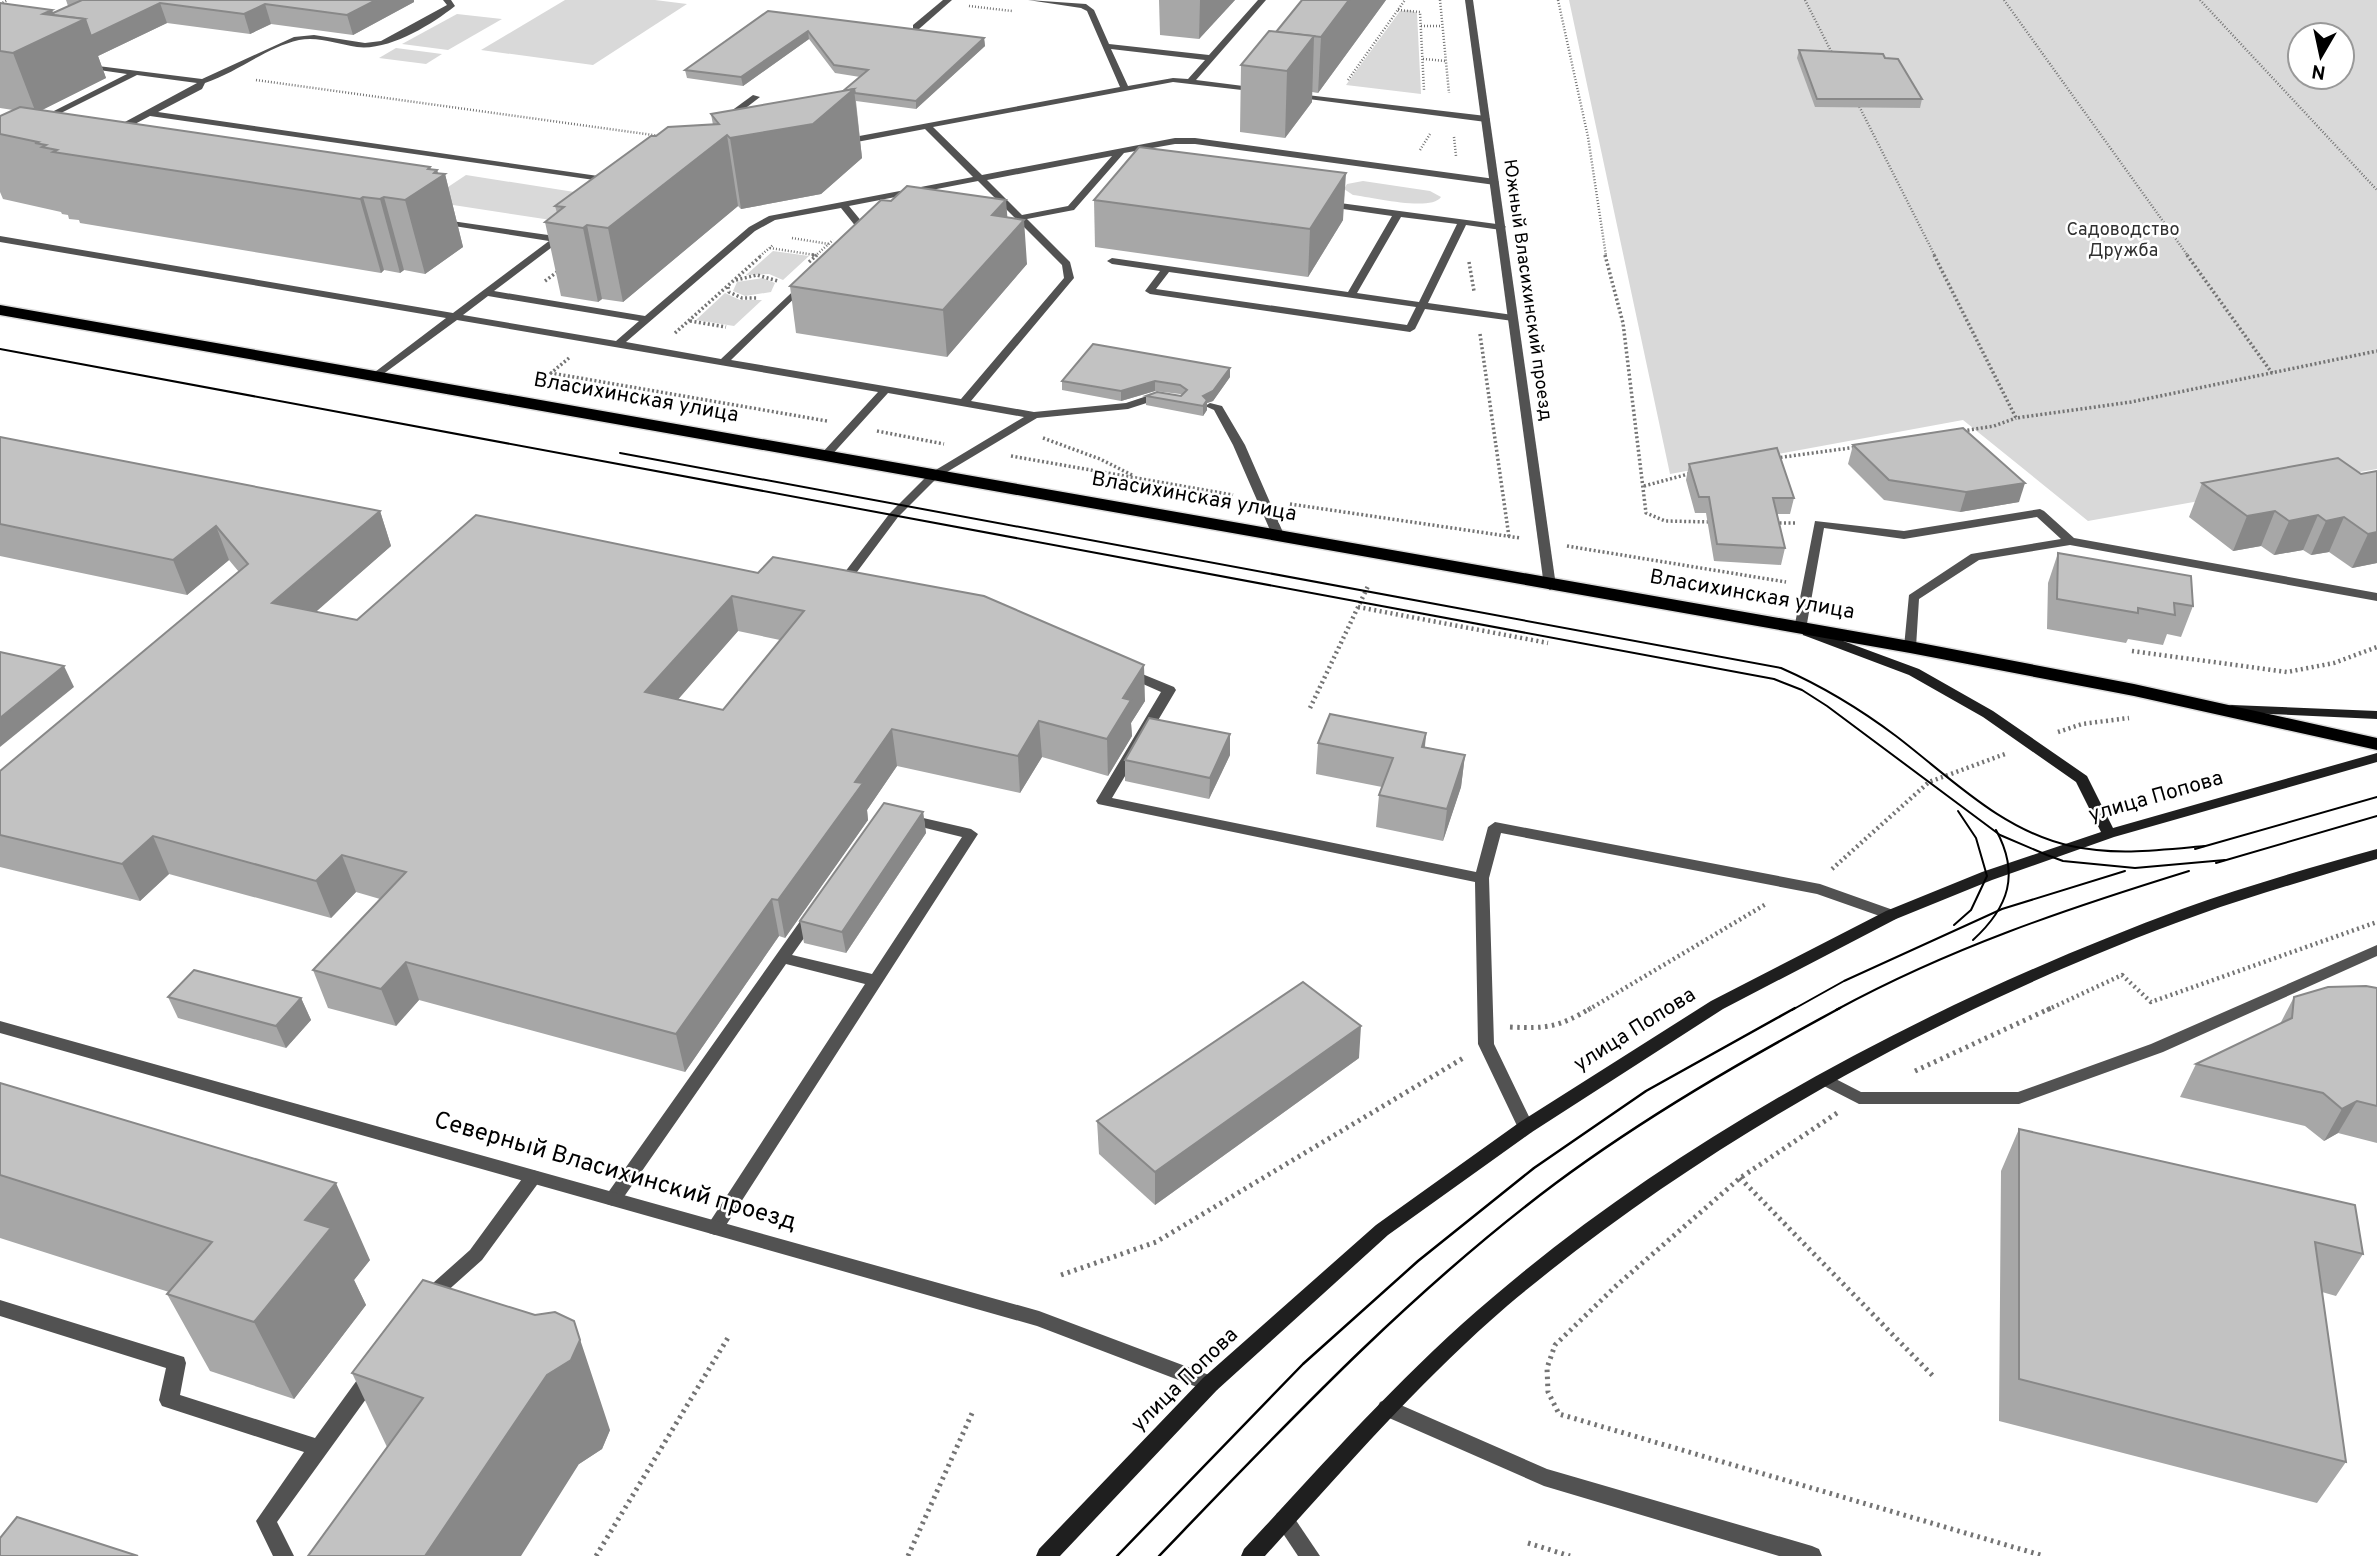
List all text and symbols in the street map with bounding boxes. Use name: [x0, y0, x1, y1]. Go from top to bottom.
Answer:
north arrow: [2286, 21, 2356, 91]
text: N: [2310, 58, 2327, 84]
street label: Южный Власихинский проезд: [1497, 158, 1557, 422]
park label: Садоводство Дружба: [2066, 219, 2180, 263]
street label: Власихинская улица: [531, 367, 741, 429]
street label: Власихинская улица: [1089, 466, 1299, 528]
street label: Власихинская улица: [1647, 564, 1857, 626]
street label: улица Попова: [2086, 765, 2226, 829]
street label: улица Попова: [1569, 982, 1701, 1078]
street label: Северный Власихинский проезд: [430, 1106, 800, 1238]
street label: улица Попова: [1126, 1322, 1244, 1438]

